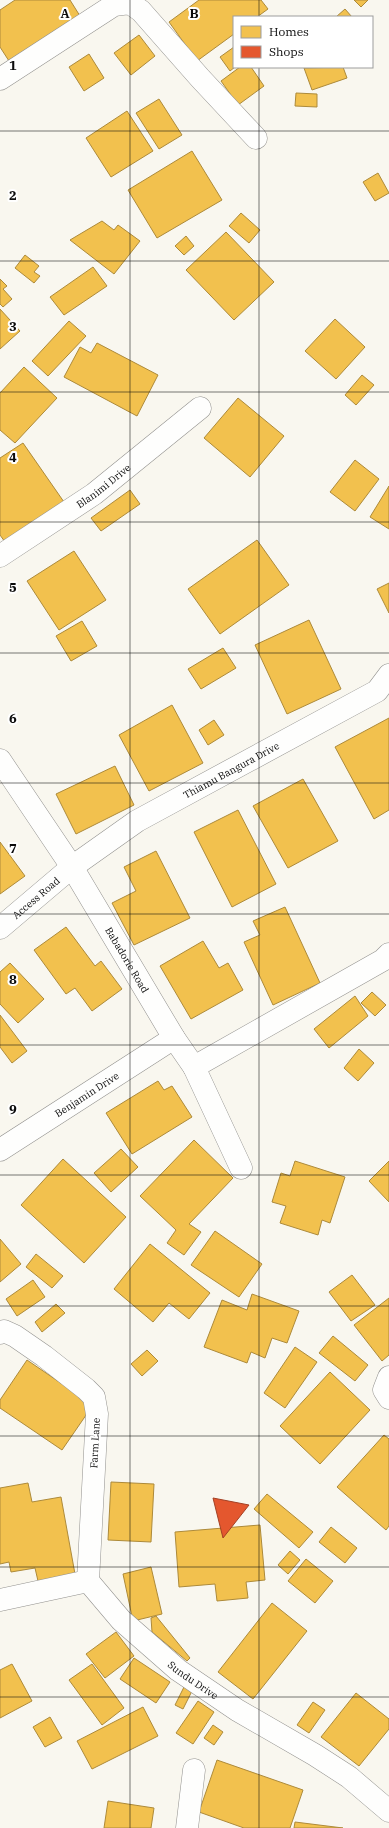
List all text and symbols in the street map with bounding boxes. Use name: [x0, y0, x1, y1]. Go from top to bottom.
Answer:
text: A: [60, 5, 70, 22]
text: B: [189, 5, 199, 22]
legend: [233, 16, 373, 68]
text: Homes: [269, 24, 309, 39]
text: Shops: [269, 44, 304, 59]
text: 1: [9, 57, 17, 74]
text: 2: [9, 187, 17, 204]
text: 3: [9, 318, 17, 335]
text: 4: [9, 449, 17, 466]
street label: Blanimi Drive: [74, 461, 133, 511]
text: 5: [9, 579, 17, 596]
text: 6: [9, 710, 17, 727]
street label: Thiamu Bangura Drive: [181, 739, 281, 801]
text: 7: [9, 840, 17, 857]
street label: Access Road: [9, 874, 62, 921]
street label: Babadorie Road: [103, 924, 152, 995]
text: 8: [9, 971, 17, 988]
street label: Benjamin Drive: [52, 1069, 121, 1120]
text: 9: [9, 1101, 17, 1118]
street label: Farm Lane: [87, 1417, 103, 1469]
street label: Sundu Drive: [165, 1658, 221, 1702]

